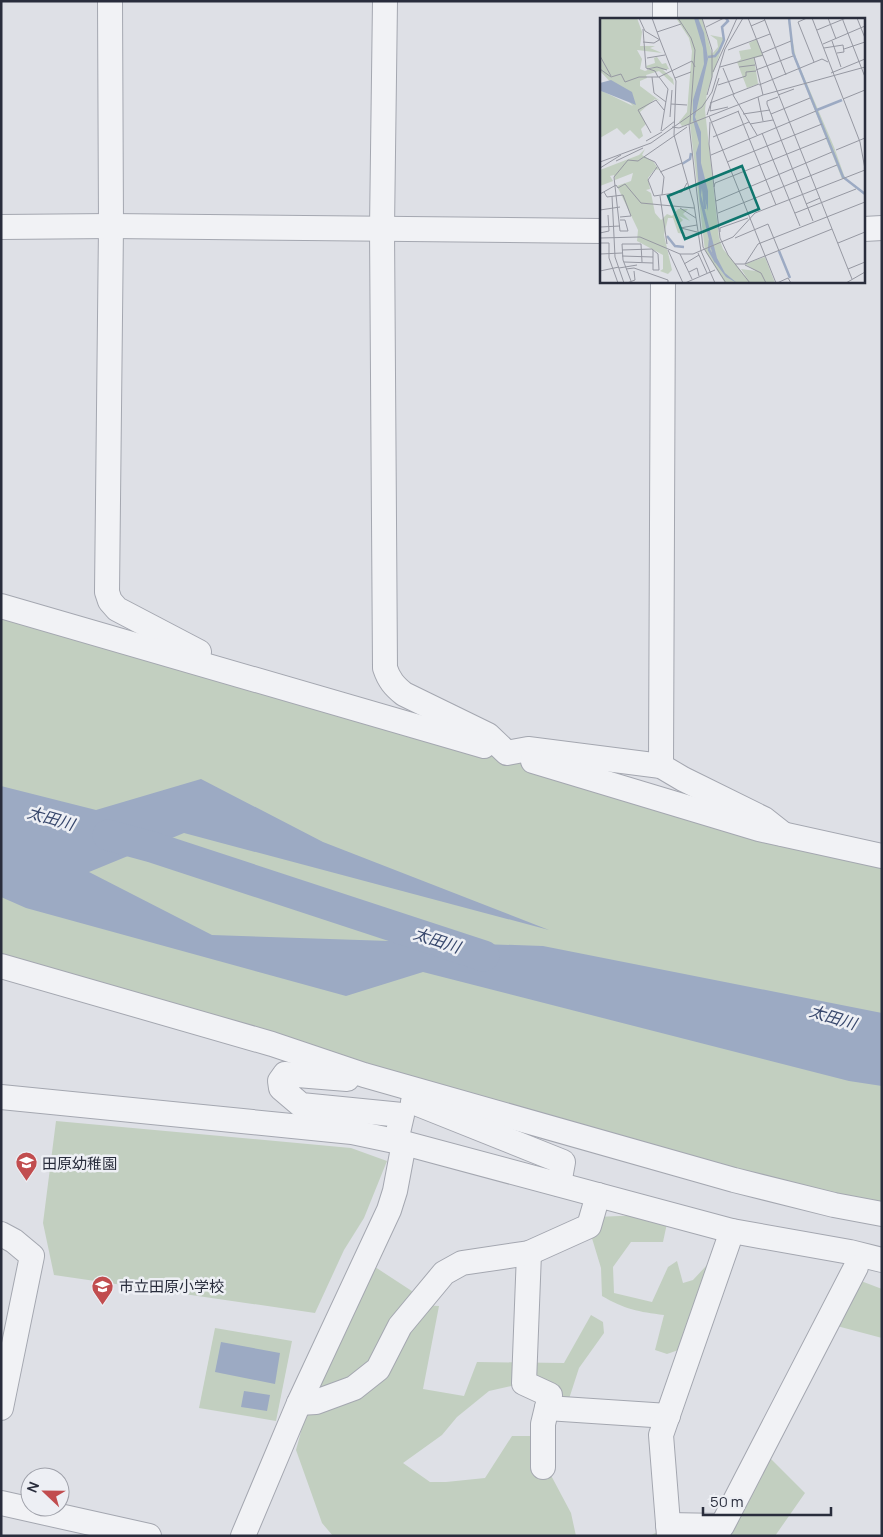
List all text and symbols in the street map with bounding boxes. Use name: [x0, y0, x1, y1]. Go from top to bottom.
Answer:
inset map: [600, 18, 866, 282]
water label: 太田川: [25, 801, 79, 836]
water label: 太田川: [411, 922, 465, 958]
water label: 太田川: [807, 999, 861, 1035]
school or university icon: 田原幼稚園: [14, 1151, 38, 1182]
place label: 田原幼稚園: [42, 1153, 117, 1174]
school or university icon: 市立田原小学校: [91, 1274, 115, 1305]
place label: 市立田原小学校: [119, 1276, 224, 1297]
north arrow: [20, 1467, 70, 1517]
text: N: [22, 1479, 43, 1495]
scale bar: [703, 1484, 830, 1516]
text: 50 m: [710, 1491, 744, 1512]

